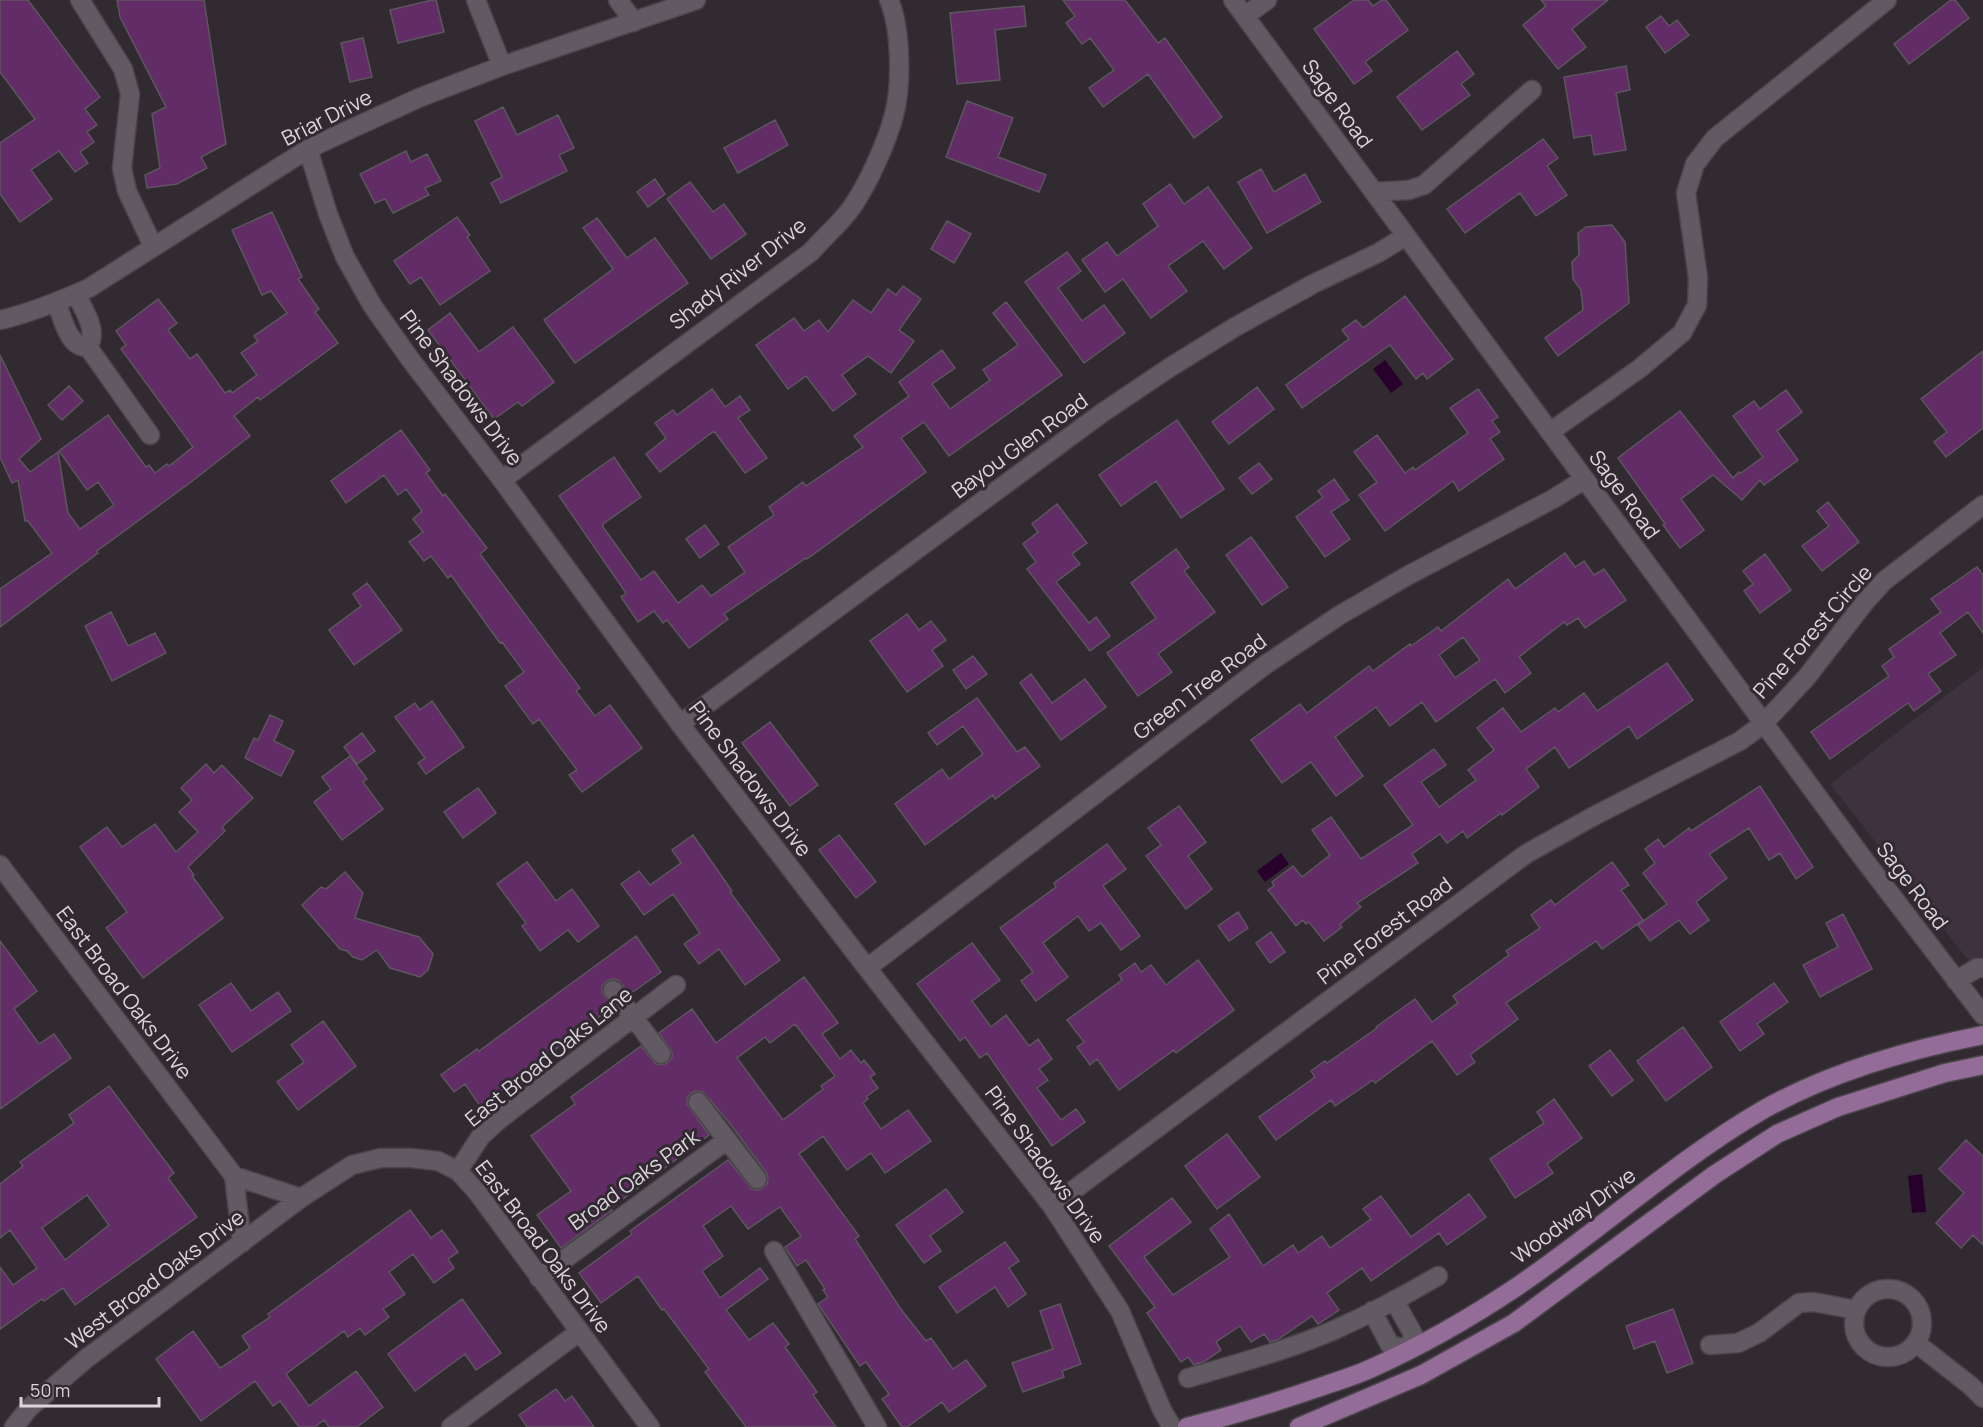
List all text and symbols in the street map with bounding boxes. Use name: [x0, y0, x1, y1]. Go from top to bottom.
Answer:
street label: Sage Road: [1296, 53, 1379, 153]
street label: Briar Drive: [277, 82, 377, 152]
street label: Shady River Drive: [663, 211, 812, 335]
street label: Pine Shadows Drive: [394, 304, 530, 471]
street label: Bayou Glen Road: [946, 386, 1093, 504]
street label: Sage Road: [1583, 444, 1666, 544]
street label: Pine Forest Circle: [1747, 559, 1878, 704]
street label: Green Tree Road: [1127, 627, 1272, 746]
street label: Pine Shadows Drive: [683, 695, 819, 862]
street label: Sage Road: [1871, 836, 1955, 935]
street label: Pine Forest Road: [1311, 870, 1458, 990]
street label: East Broad Oaks Drive: [51, 900, 199, 1085]
street label: East Broad Oaks Lane: [459, 980, 638, 1132]
street label: Pine Shadows Drive: [979, 1080, 1112, 1249]
street label: Broad Oaks Park: [562, 1122, 705, 1236]
street label: East Broad Oaks Drive: [470, 1154, 618, 1339]
street label: Woodway Drive: [1506, 1161, 1641, 1270]
street label: West Broad Oaks Drive: [59, 1203, 249, 1356]
scale bar: [21, 1370, 159, 1408]
text: 50 m: [30, 1378, 70, 1402]

